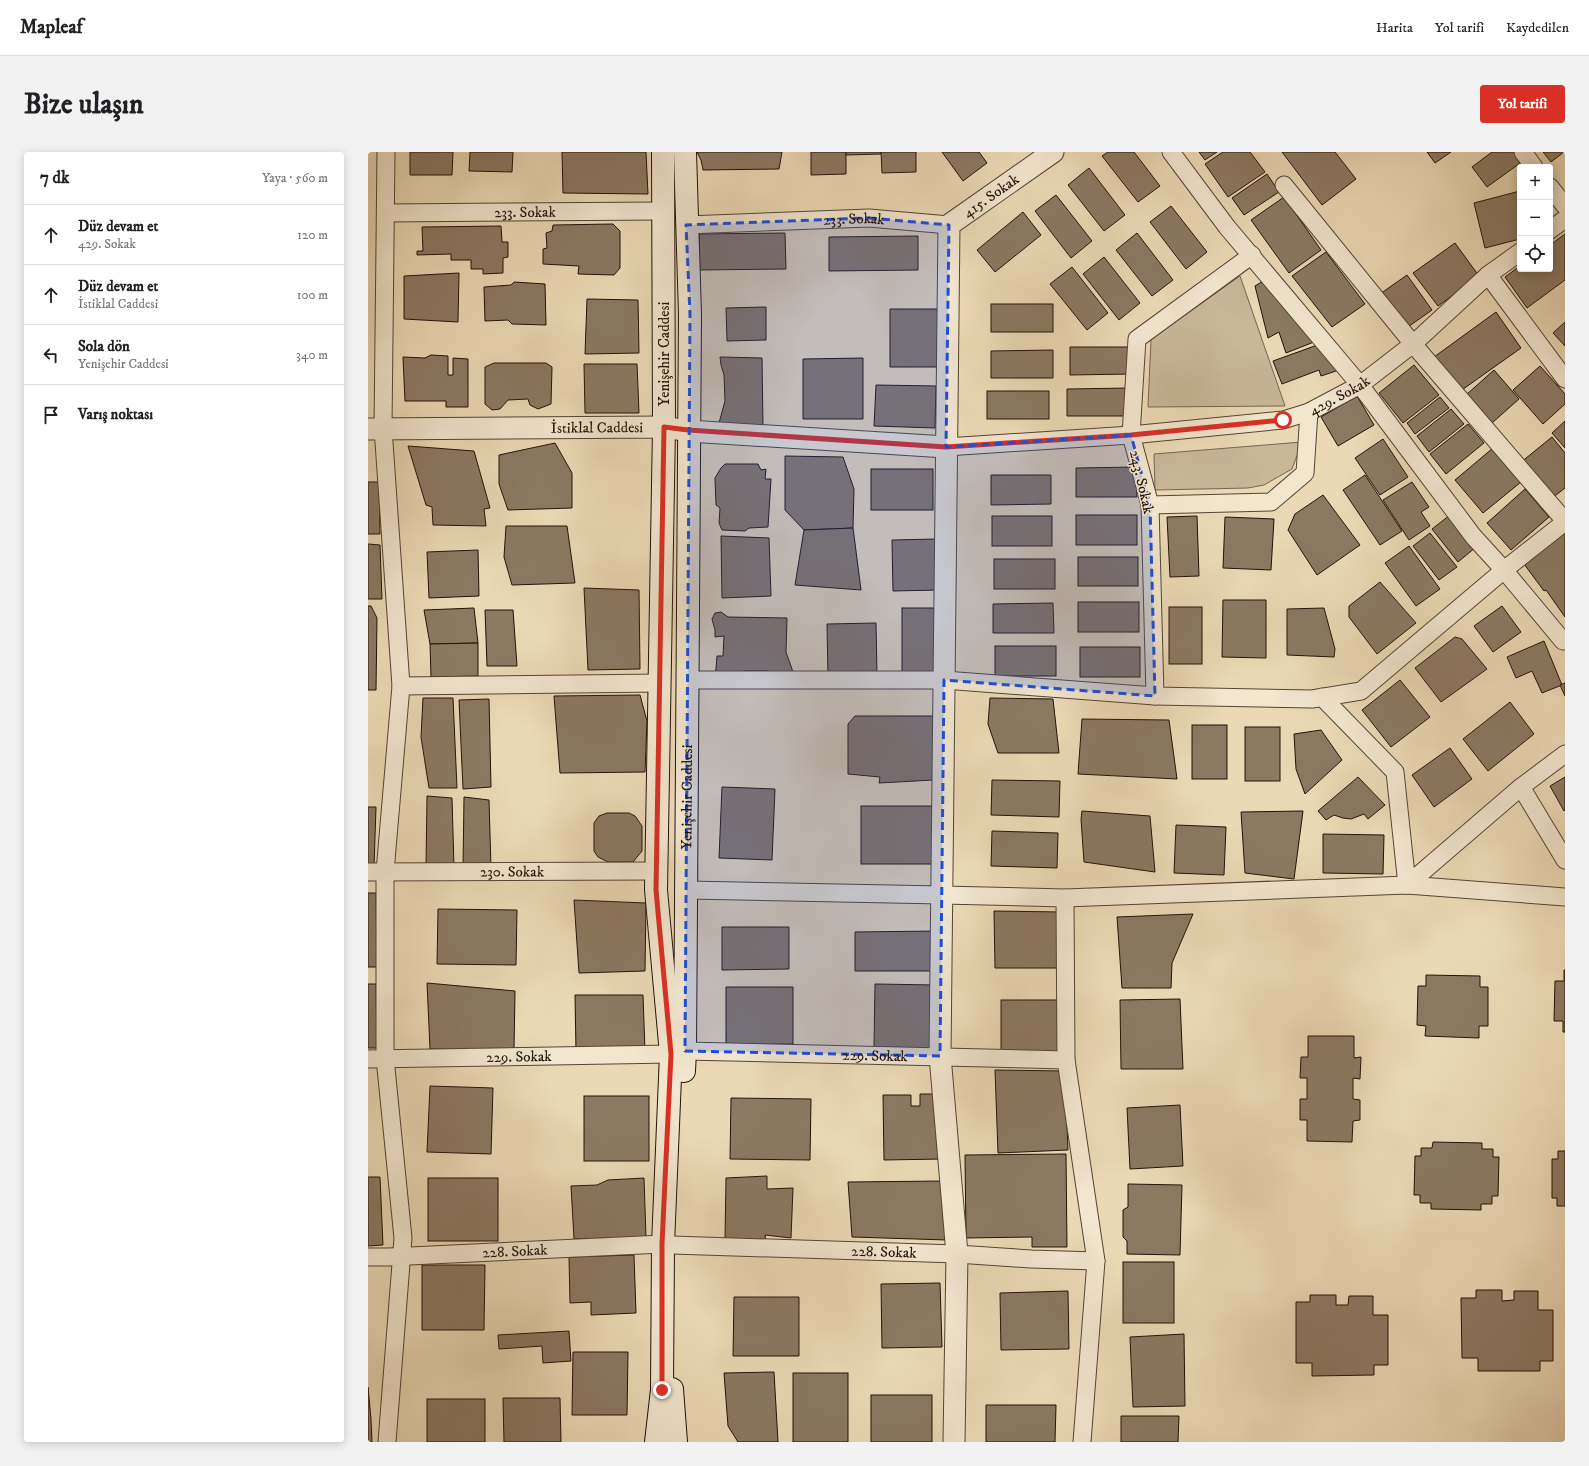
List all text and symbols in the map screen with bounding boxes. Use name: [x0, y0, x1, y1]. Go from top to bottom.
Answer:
text: Mapleaf: [20, 16, 83, 39]
text: Harita: [1376, 19, 1413, 37]
text: Yol tarifi: [1435, 19, 1484, 37]
text: Kaydedilen: [1506, 19, 1569, 37]
button: Yol tarifi: [1480, 85, 1565, 123]
text: Bize ulaşın: [24, 87, 144, 122]
map controls: [1517, 164, 1553, 272]
button: +: [1517, 164, 1553, 200]
text: 7 dk: [40, 167, 70, 189]
street label: 415. Sokak: [959, 169, 1023, 222]
text: Yaya · 560 m: [262, 170, 328, 186]
button: −: [1517, 200, 1553, 236]
street label: 233. Sokak: [494, 203, 557, 222]
street label: 233. Sokak: [823, 209, 886, 230]
text: Düz devam et: [78, 217, 158, 236]
icon: ahead: [40, 224, 62, 246]
text: 120 m: [297, 227, 328, 243]
text: 429. Sokak: [78, 236, 136, 252]
button: locate: [1517, 236, 1553, 272]
text: Düz devam et: [78, 277, 158, 296]
icon: ahead: [40, 284, 62, 306]
text: 100 m: [297, 287, 328, 303]
text: İstiklal Caddesi: [78, 296, 158, 312]
street label: Yenişehir Caddesi: [655, 302, 674, 406]
text: Sola dön: [78, 337, 130, 356]
icon: left: [40, 344, 62, 366]
text: 340 m: [296, 347, 328, 363]
text: Yenişehir Caddesi: [78, 356, 169, 372]
street label: 429. Sokak: [1306, 371, 1375, 420]
icon: arrive: [40, 404, 62, 426]
text: Varış noktası: [78, 405, 153, 424]
route start: [1274, 411, 1292, 429]
street label: İstiklal Caddesi: [551, 418, 643, 438]
street label: 243. Sokak: [1125, 448, 1158, 516]
street label: Yenişehir Caddesi: [677, 744, 697, 849]
street label: 230. Sokak: [480, 862, 545, 882]
street label: 229. Sokak: [842, 1046, 908, 1066]
street label: 229. Sokak: [486, 1047, 552, 1067]
street label: 228. Sokak: [482, 1240, 549, 1263]
street label: 228. Sokak: [851, 1242, 917, 1263]
route end: [653, 1381, 671, 1399]

